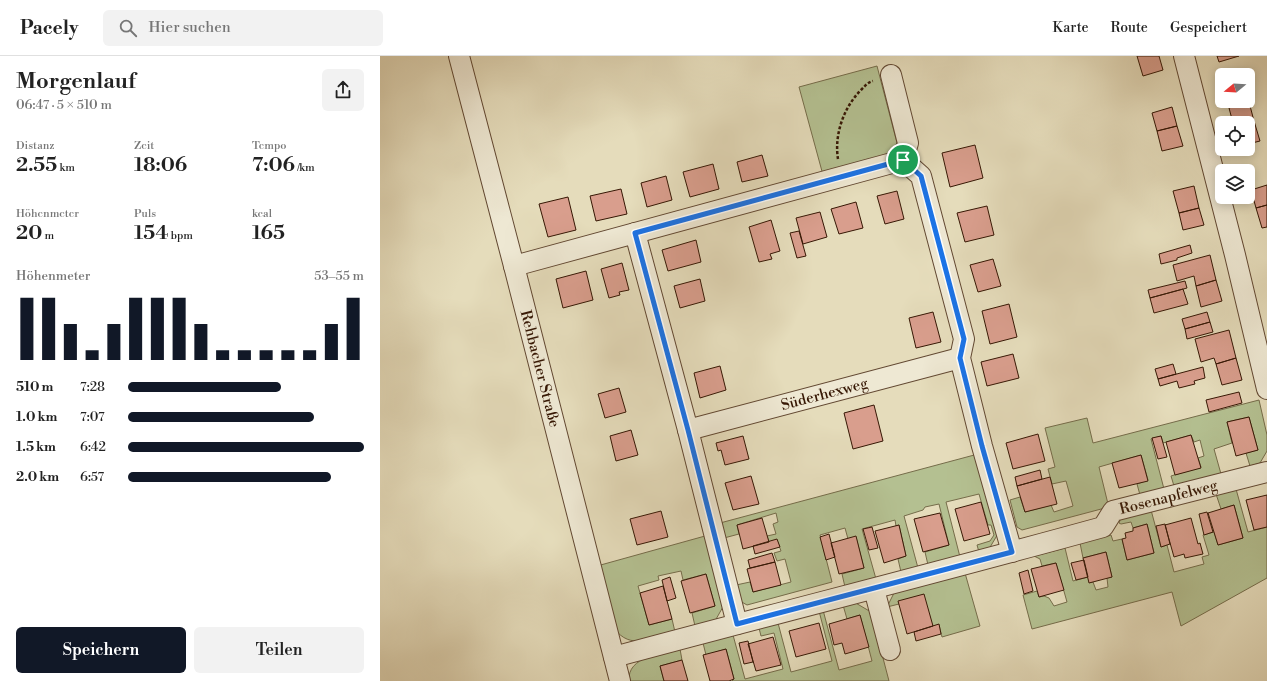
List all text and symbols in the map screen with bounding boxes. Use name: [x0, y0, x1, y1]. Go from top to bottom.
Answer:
search box: [103, 10, 383, 46]
text: Pacely: [20, 16, 79, 40]
icon: search: [117, 17, 139, 39]
text: Hier suchen: [149, 18, 231, 37]
text: Karte: [1052, 19, 1089, 37]
text: Route: [1111, 19, 1148, 37]
text: Gespeichert: [1170, 19, 1247, 37]
text: Morgenlauf: [16, 68, 136, 95]
north arrow: [1215, 68, 1255, 108]
map controls: [1215, 68, 1255, 204]
button: share: [322, 69, 364, 111]
text: 06:47 · 5 × 510 m: [16, 97, 112, 113]
button: locate: [1215, 116, 1255, 156]
text: Distanz: [16, 139, 55, 153]
text: Zeit: [134, 139, 154, 153]
text: Tempo: [252, 139, 286, 153]
pin: [886, 143, 920, 177]
icon: arrive: [892, 149, 914, 171]
text: 2.55: [16, 153, 57, 178]
text: 18:06: [134, 153, 187, 178]
text: 7:06: [252, 153, 295, 178]
text: km: [57, 161, 75, 175]
text: /km: [295, 161, 315, 175]
button: layers: [1215, 164, 1255, 204]
text: Höhenmeter: [16, 207, 79, 221]
text: Puls: [134, 207, 156, 221]
text: kcal: [252, 207, 272, 221]
text: 20: [16, 221, 42, 246]
text: 154: [134, 221, 168, 246]
text: 165: [252, 221, 285, 246]
text: m: [42, 229, 54, 243]
text: bpm: [168, 229, 193, 243]
text: Höhenmeter: [16, 268, 90, 284]
text: 53–55 m: [314, 268, 364, 284]
street label: Rehbacher Straße: [516, 308, 564, 429]
street label: Süderhexweg: [779, 374, 870, 415]
text: 510 m: [16, 379, 53, 395]
text: 7:28: [80, 379, 105, 395]
text: 1.0 km: [16, 409, 57, 425]
text: 7:07: [80, 409, 105, 425]
text: 1.5 km: [16, 439, 56, 455]
text: 6:42: [80, 439, 106, 455]
text: 2.0 km: [16, 469, 59, 485]
text: 6:57: [80, 469, 104, 485]
street label: Rosenapfelweg: [1117, 476, 1220, 519]
button: Speichern: [16, 627, 186, 673]
button: Teilen: [194, 627, 364, 673]

